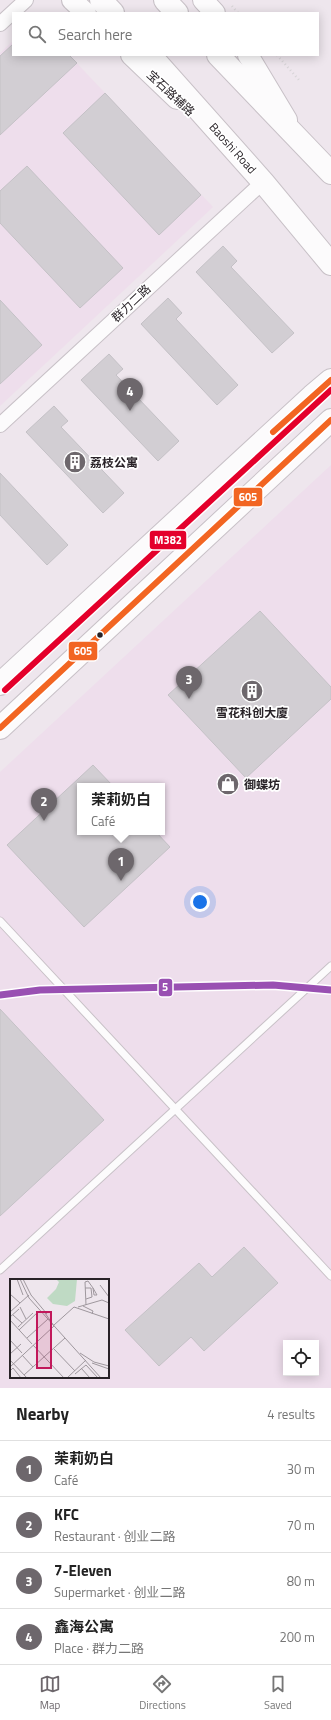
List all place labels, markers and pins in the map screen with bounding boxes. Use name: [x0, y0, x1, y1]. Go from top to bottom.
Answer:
pin: 4: [117, 378, 143, 411]
building icon: 荔枝公寓: [62, 449, 88, 475]
place label: 荔枝公寓: [90, 453, 138, 472]
unlabelled marker: [95, 630, 105, 640]
pin: 3: [176, 666, 202, 699]
building icon: 雪花科创大廈: [239, 678, 265, 704]
place label: 雪花科创大廈: [216, 703, 288, 722]
shop icon: 御蝶坊: [215, 771, 241, 797]
place label: 御蝶坊: [244, 775, 280, 794]
pin: 2: [31, 788, 57, 821]
pin: 1: [108, 848, 134, 881]

